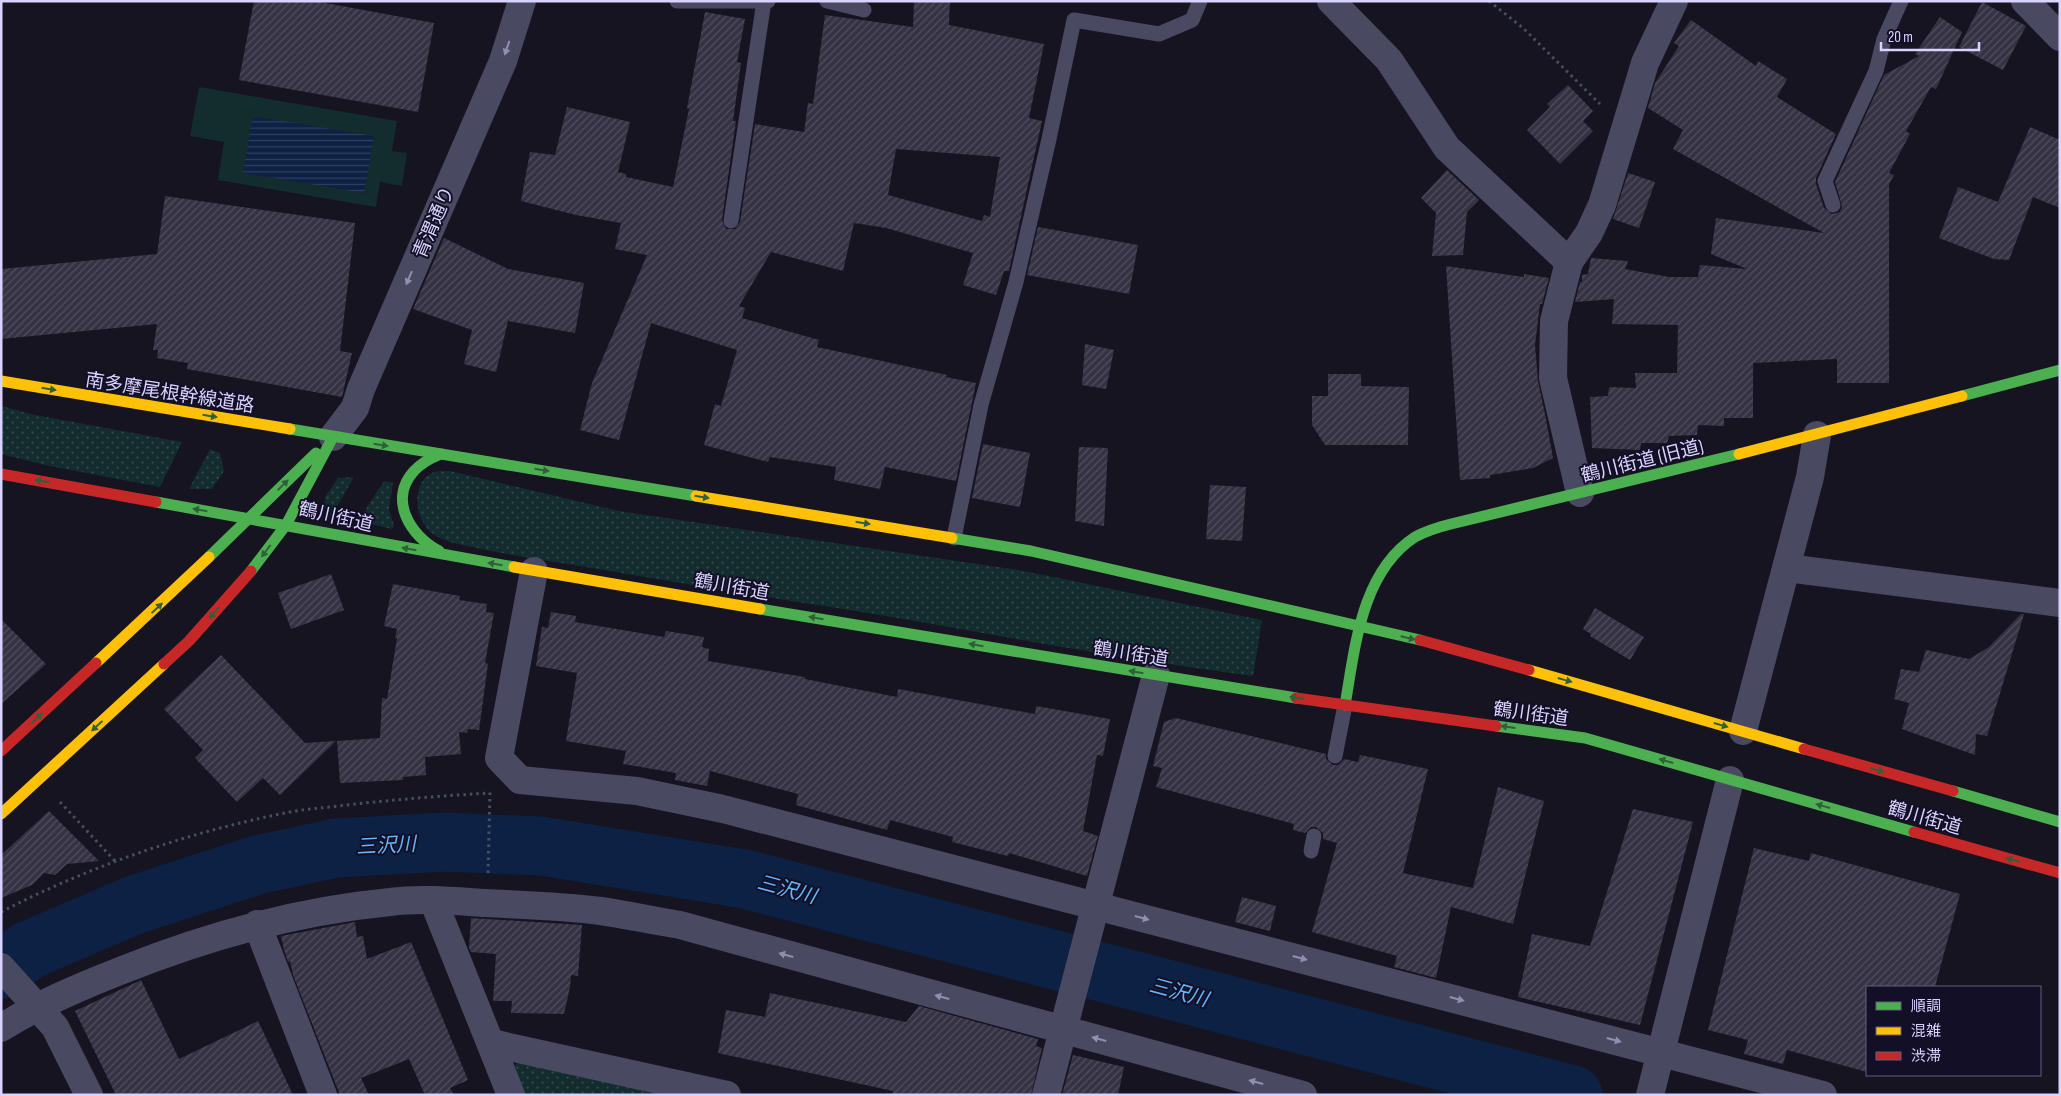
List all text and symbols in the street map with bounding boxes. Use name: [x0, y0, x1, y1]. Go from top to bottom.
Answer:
scale bar: [1881, 20, 1978, 52]
text: 20 m: [1888, 28, 1913, 47]
one-way arrow: [503, 40, 510, 55]
street label: 青渭通り: [409, 183, 460, 262]
one-way arrow: [405, 271, 413, 285]
street label: 南多摩尾根幹線道路: [84, 369, 256, 418]
one-way arrow: [42, 386, 58, 394]
one-way arrow: [202, 412, 218, 420]
street label: 鶴川街道 (旧道): [1579, 435, 1706, 488]
one-way arrow: [374, 441, 390, 449]
one-way arrow: [534, 467, 550, 475]
one-way arrow: [34, 477, 50, 485]
one-way arrow: [277, 479, 289, 491]
one-way arrow: [695, 493, 711, 501]
street label: 鶴川街道: [296, 498, 375, 537]
one-way arrow: [191, 505, 207, 513]
one-way arrow: [855, 519, 871, 527]
one-way arrow: [261, 544, 272, 557]
one-way arrow: [401, 545, 417, 553]
one-way arrow: [487, 560, 503, 568]
street label: 鶴川街道: [692, 570, 771, 605]
one-way arrow: [150, 602, 162, 614]
one-way arrow: [208, 607, 220, 619]
one-way arrow: [807, 614, 823, 622]
one-way arrow: [1400, 634, 1416, 642]
street label: 鶴川街道: [1091, 637, 1170, 672]
one-way arrow: [967, 641, 983, 649]
one-way arrow: [1128, 668, 1144, 676]
one-way arrow: [1557, 677, 1572, 685]
one-way arrow: [1288, 694, 1304, 702]
street label: 鶴川街道: [1492, 698, 1570, 731]
one-way arrow: [31, 712, 43, 724]
one-way arrow: [91, 720, 103, 732]
one-way arrow: [1713, 721, 1729, 729]
one-way arrow: [1499, 723, 1515, 731]
one-way arrow: [1659, 757, 1674, 765]
one-way arrow: [1870, 766, 1885, 774]
street label: 鶴川街道: [1885, 797, 1964, 840]
one-way arrow: [1815, 802, 1830, 810]
water label: 三沢川: [355, 832, 419, 860]
one-way arrow: [2005, 856, 2020, 864]
water label: 三沢川: [755, 871, 821, 910]
one-way arrow: [1135, 914, 1150, 922]
one-way arrow: [778, 950, 793, 958]
one-way arrow: [1292, 955, 1307, 963]
water label: 三沢川: [1147, 974, 1213, 1013]
legend: [1866, 986, 2041, 1076]
one-way arrow: [935, 992, 950, 1000]
one-way arrow: [1449, 995, 1464, 1003]
text: 順調: [1911, 997, 1941, 1016]
text: 混雑: [1911, 1022, 1941, 1041]
one-way arrow: [1092, 1035, 1107, 1043]
one-way arrow: [1607, 1036, 1622, 1044]
text: 渋滞: [1911, 1047, 1941, 1066]
one-way arrow: [1249, 1078, 1264, 1086]

